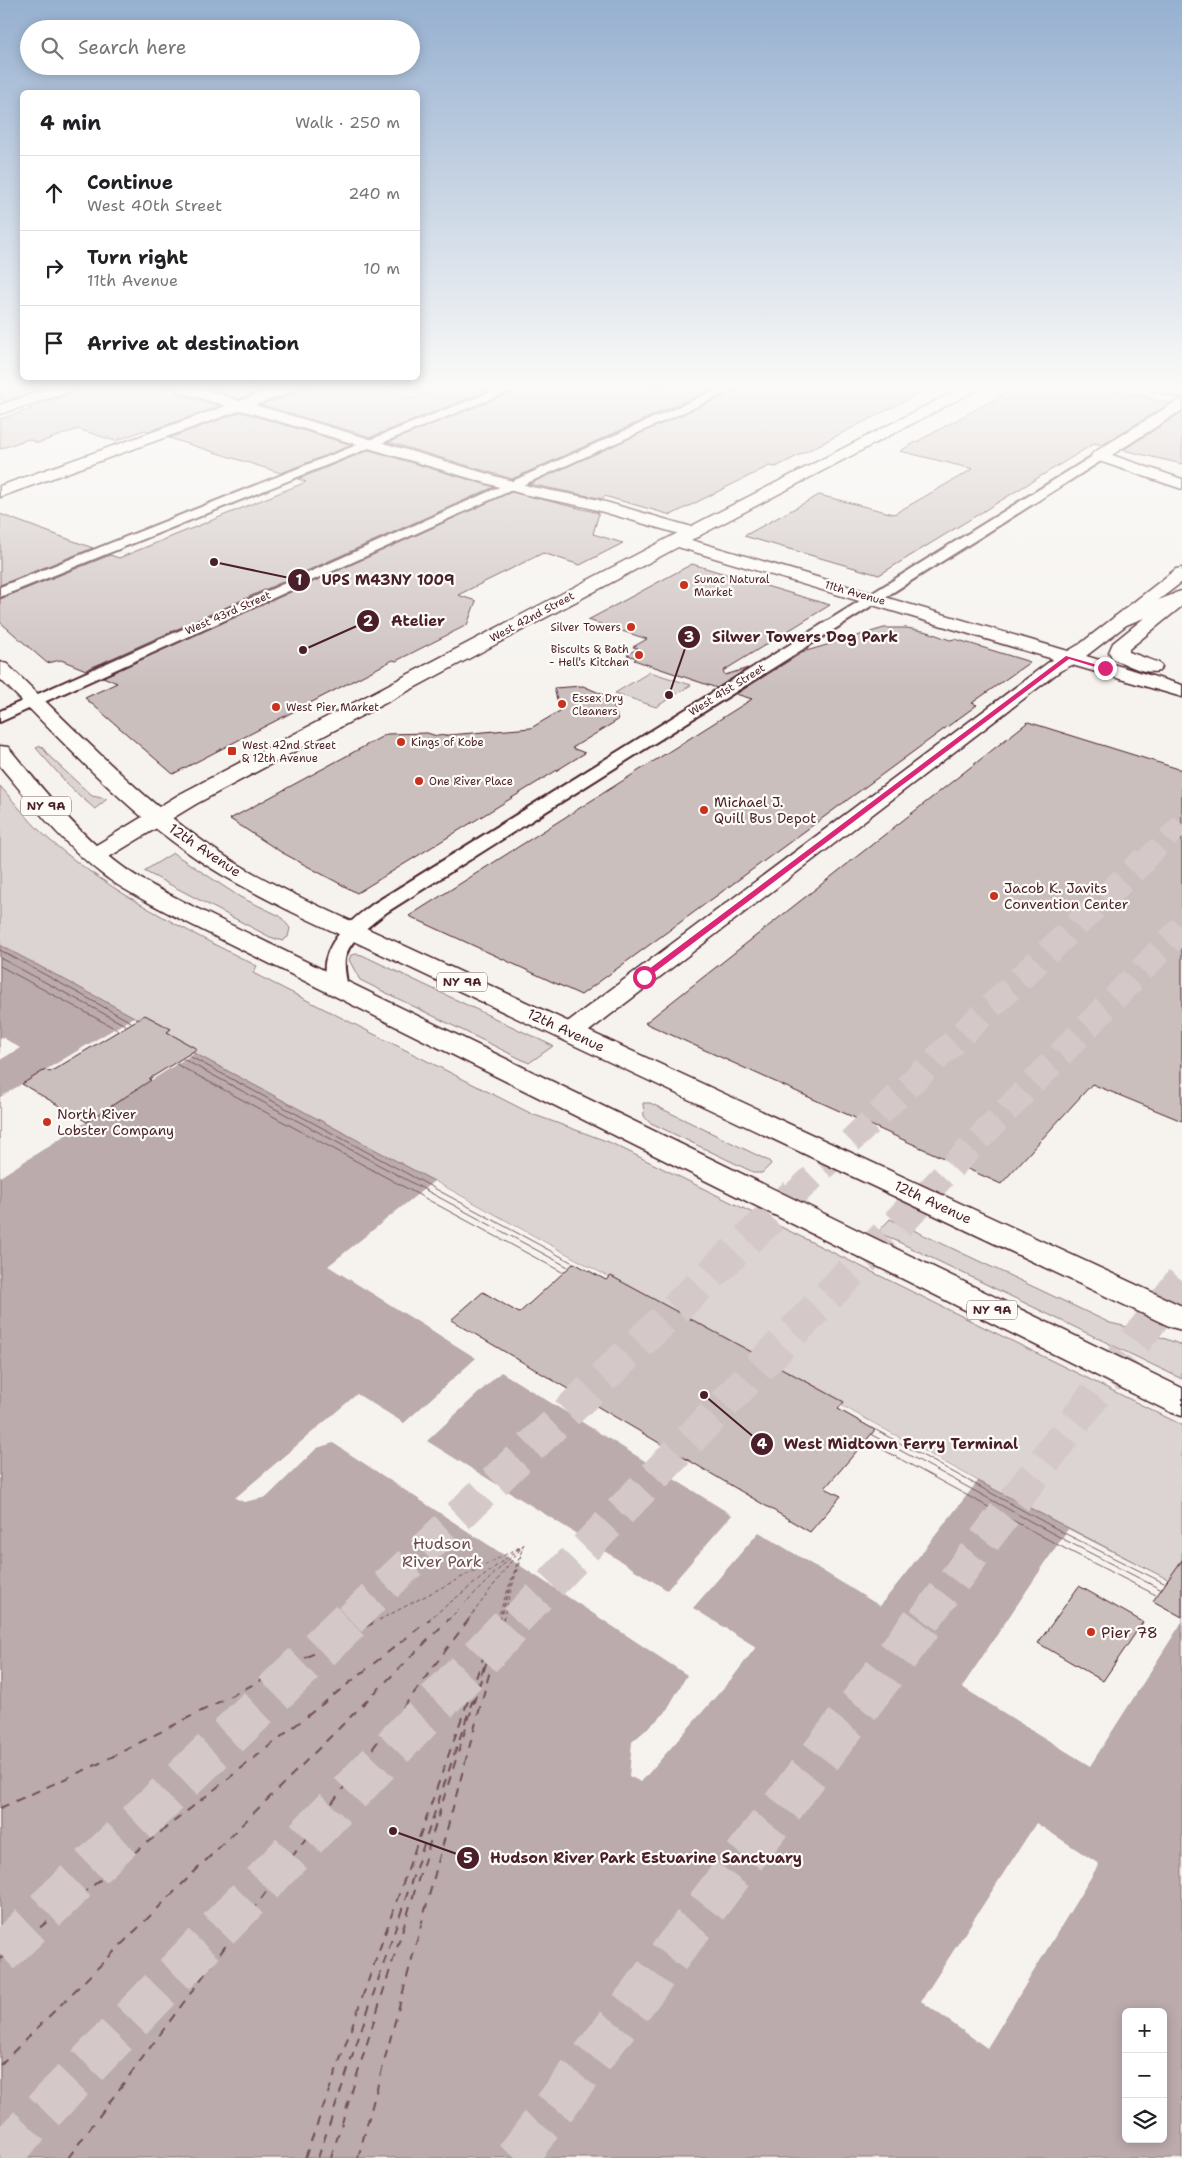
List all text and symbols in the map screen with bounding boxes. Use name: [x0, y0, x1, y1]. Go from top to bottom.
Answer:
search box: [20, 20, 420, 75]
icon: search: [38, 34, 66, 62]
text: Search here: [78, 35, 187, 60]
text: 4 min: [40, 109, 101, 137]
text: Walk · 250 m: [295, 112, 400, 133]
text: Continue: [87, 170, 173, 195]
icon: ahead: [40, 179, 68, 207]
text: 240 m: [348, 183, 400, 204]
text: West 40th Street: [87, 195, 222, 216]
text: Turn right: [87, 245, 188, 270]
icon: right: [40, 254, 68, 282]
text: 10 m: [363, 258, 400, 279]
text: 11th Avenue: [87, 270, 178, 291]
icon: arrive: [40, 329, 68, 357]
text: Arrive at destination: [87, 331, 299, 356]
callout: UPS M43NY 1009: [286, 565, 464, 595]
text: 1: [296, 570, 303, 590]
text: UPS M43NY 1009: [322, 570, 455, 590]
place label: Sunac Natural Market: [694, 572, 770, 600]
street label: 11th Avenue: [823, 577, 887, 609]
marker: Sunac Natural Market: [678, 579, 690, 591]
street label: West 43rd Street: [183, 587, 273, 639]
street label: West 42nd Street: [487, 588, 577, 646]
callout: Atelier: [356, 606, 455, 636]
text: 2: [363, 611, 374, 631]
text: Atelier: [391, 611, 445, 631]
place label: Silver Towers: [550, 620, 621, 635]
marker: Silver Towers: [625, 621, 637, 633]
callout: Silwer Towers Dog Park: [677, 622, 908, 652]
text: 3: [684, 627, 694, 647]
text: Silwer Towers Dog Park: [712, 627, 898, 647]
place label: Biscuits & Bath - Hell's Kitchen: [549, 642, 629, 670]
marker: Biscuits & Bath - Hell's Kitchen: [633, 649, 645, 661]
route end: [1094, 657, 1117, 680]
street label: West 41st Street: [686, 660, 768, 720]
place label: Essex Dry Cleaners: [572, 691, 623, 719]
marker: Essex Dry Cleaners: [556, 698, 568, 710]
place label: West Pier Market: [286, 700, 379, 715]
marker: West Pier Market: [270, 701, 282, 713]
place label: Kings of Kobe: [411, 735, 484, 750]
marker: Kings of Kobe: [395, 736, 407, 748]
place label: West 42nd Street & 12th Avenue: [242, 738, 336, 766]
marker: West 42nd Street & 12th Avenue: [226, 745, 238, 757]
place label: One River Place: [429, 774, 513, 789]
marker: One River Place: [413, 775, 425, 787]
place label: Michael J. Quill Bus Depot: [714, 793, 816, 827]
road number: NY 9A: [21, 796, 71, 816]
marker: Michael J. Quill Bus Depot: [698, 804, 710, 816]
street label: 12th Avenue: [165, 819, 245, 881]
place label: Jacob K. Javits Convention Center: [1004, 879, 1129, 913]
marker: Jacob K. Javits Convention Center: [988, 890, 1000, 902]
route start: [633, 966, 656, 989]
road number: NY 9A: [437, 972, 487, 992]
street label: 12th Avenue: [524, 1004, 608, 1056]
place label: North River Lobster Company: [57, 1105, 174, 1139]
marker: North River Lobster Company: [41, 1116, 53, 1128]
street label: 12th Avenue: [891, 1176, 975, 1228]
road number: NY 9A: [967, 1300, 1017, 1320]
callout: West Midtown Ferry Terminal: [749, 1429, 1029, 1459]
text: 4: [757, 1434, 768, 1454]
text: West Midtown Ferry Terminal: [784, 1434, 1018, 1454]
park label: Hudson River Park: [402, 1533, 482, 1572]
place label: Pier 78: [1101, 1622, 1158, 1643]
marker: Pier 78: [1085, 1626, 1097, 1638]
callout: Hudson River Park Estuarine Sanctuary: [455, 1843, 812, 1873]
text: 5: [463, 1848, 473, 1868]
text: Hudson River Park Estuarine Sanctuary: [490, 1848, 802, 1868]
map controls: [1122, 2008, 1167, 2143]
button: +: [1122, 2008, 1167, 2053]
button: −: [1122, 2053, 1167, 2098]
button: layers: [1122, 2098, 1167, 2143]

